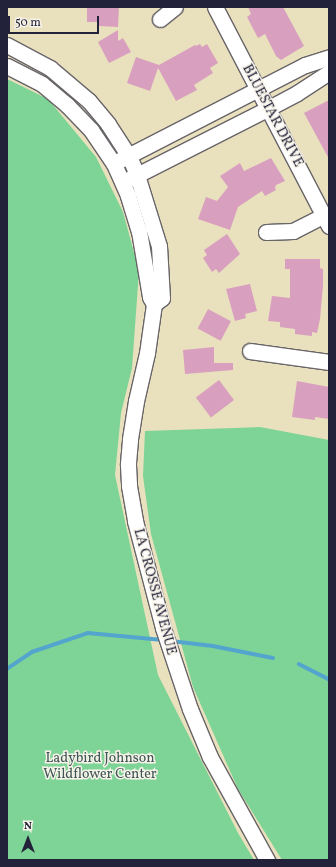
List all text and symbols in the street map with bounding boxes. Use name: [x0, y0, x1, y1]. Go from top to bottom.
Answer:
scale bar: [10, 8, 101, 34]
text: 50 m: [15, 15, 41, 31]
street label: BLUESTAR DRIVE: [238, 62, 306, 170]
street label: LA CROSSE AVENUE: [129, 527, 179, 657]
park label: Ladybird Johnson Wildflower Center: [43, 751, 157, 784]
north arrow: [8, 819, 48, 859]
text: N: [24, 819, 32, 834]

